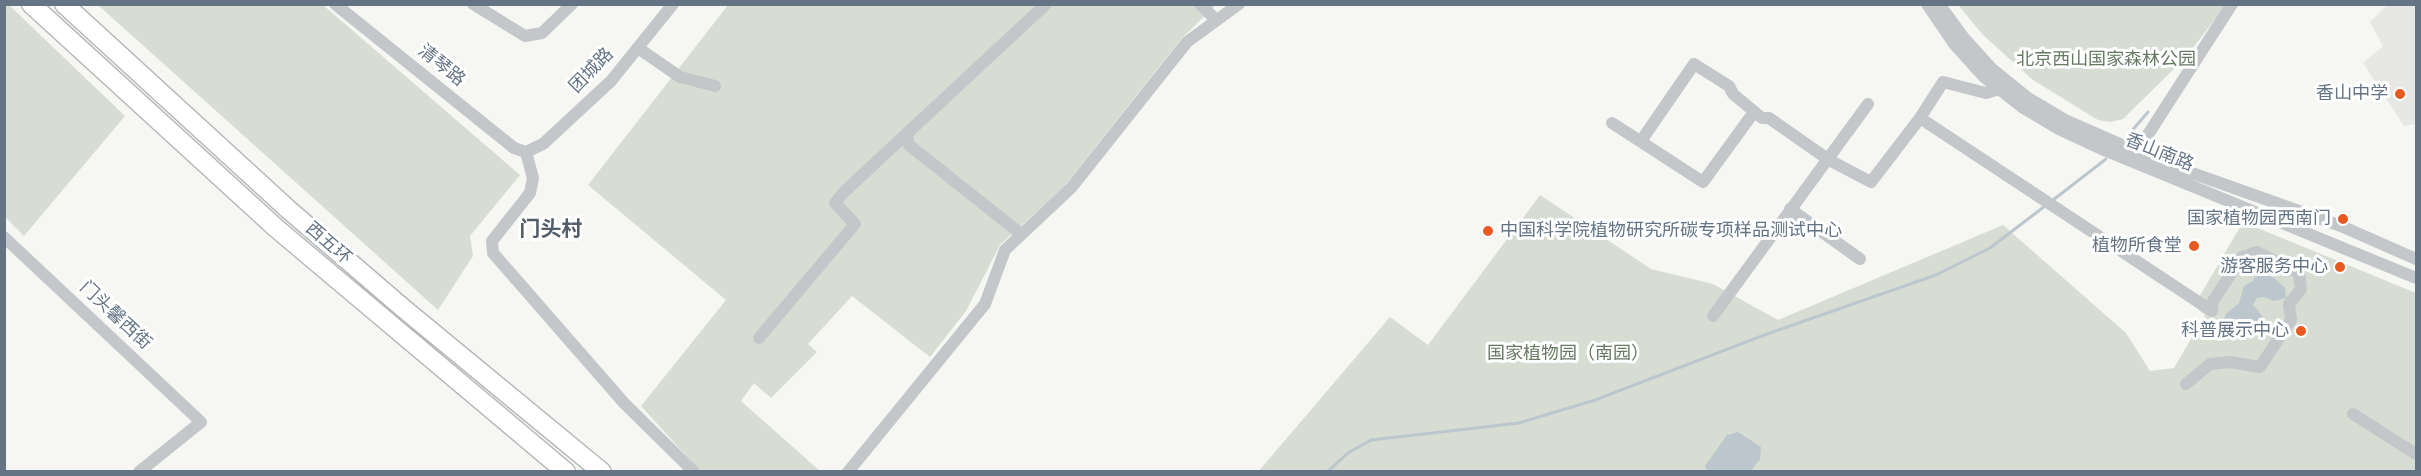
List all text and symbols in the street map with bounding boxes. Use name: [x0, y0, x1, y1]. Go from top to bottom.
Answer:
street label: 清琴路: [413, 41, 469, 91]
street label: 团城路: [565, 44, 619, 98]
park label: 北京西山国家森林公园: [2016, 49, 2196, 71]
place label: 香山中学: [2316, 83, 2388, 105]
marker: 香山中学: [2393, 87, 2407, 101]
street label: 香山南路: [2122, 130, 2196, 176]
place label: 国家植物园西南门: [2187, 208, 2331, 230]
marker: 国家植物园西南门: [2336, 212, 2350, 226]
street label: 西五环: [301, 218, 355, 270]
district label: 门头村: [520, 218, 582, 244]
place label: 中国科学院植物研究所碳专项样品测试中心: [1500, 220, 1842, 242]
marker: 中国科学院植物研究所碳专项样品测试中心: [1481, 224, 1495, 238]
place label: 植物所食堂: [2092, 235, 2182, 257]
marker: 植物所食堂: [2187, 239, 2201, 253]
place label: 游客服务中心: [2220, 256, 2328, 278]
marker: 游客服务中心: [2333, 260, 2347, 274]
street label: 门头馨西街: [75, 277, 155, 355]
place label: 科普展示中心: [2181, 320, 2289, 342]
marker: 科普展示中心: [2294, 324, 2308, 338]
park label: 国家植物园（南园）: [1487, 343, 1649, 365]

